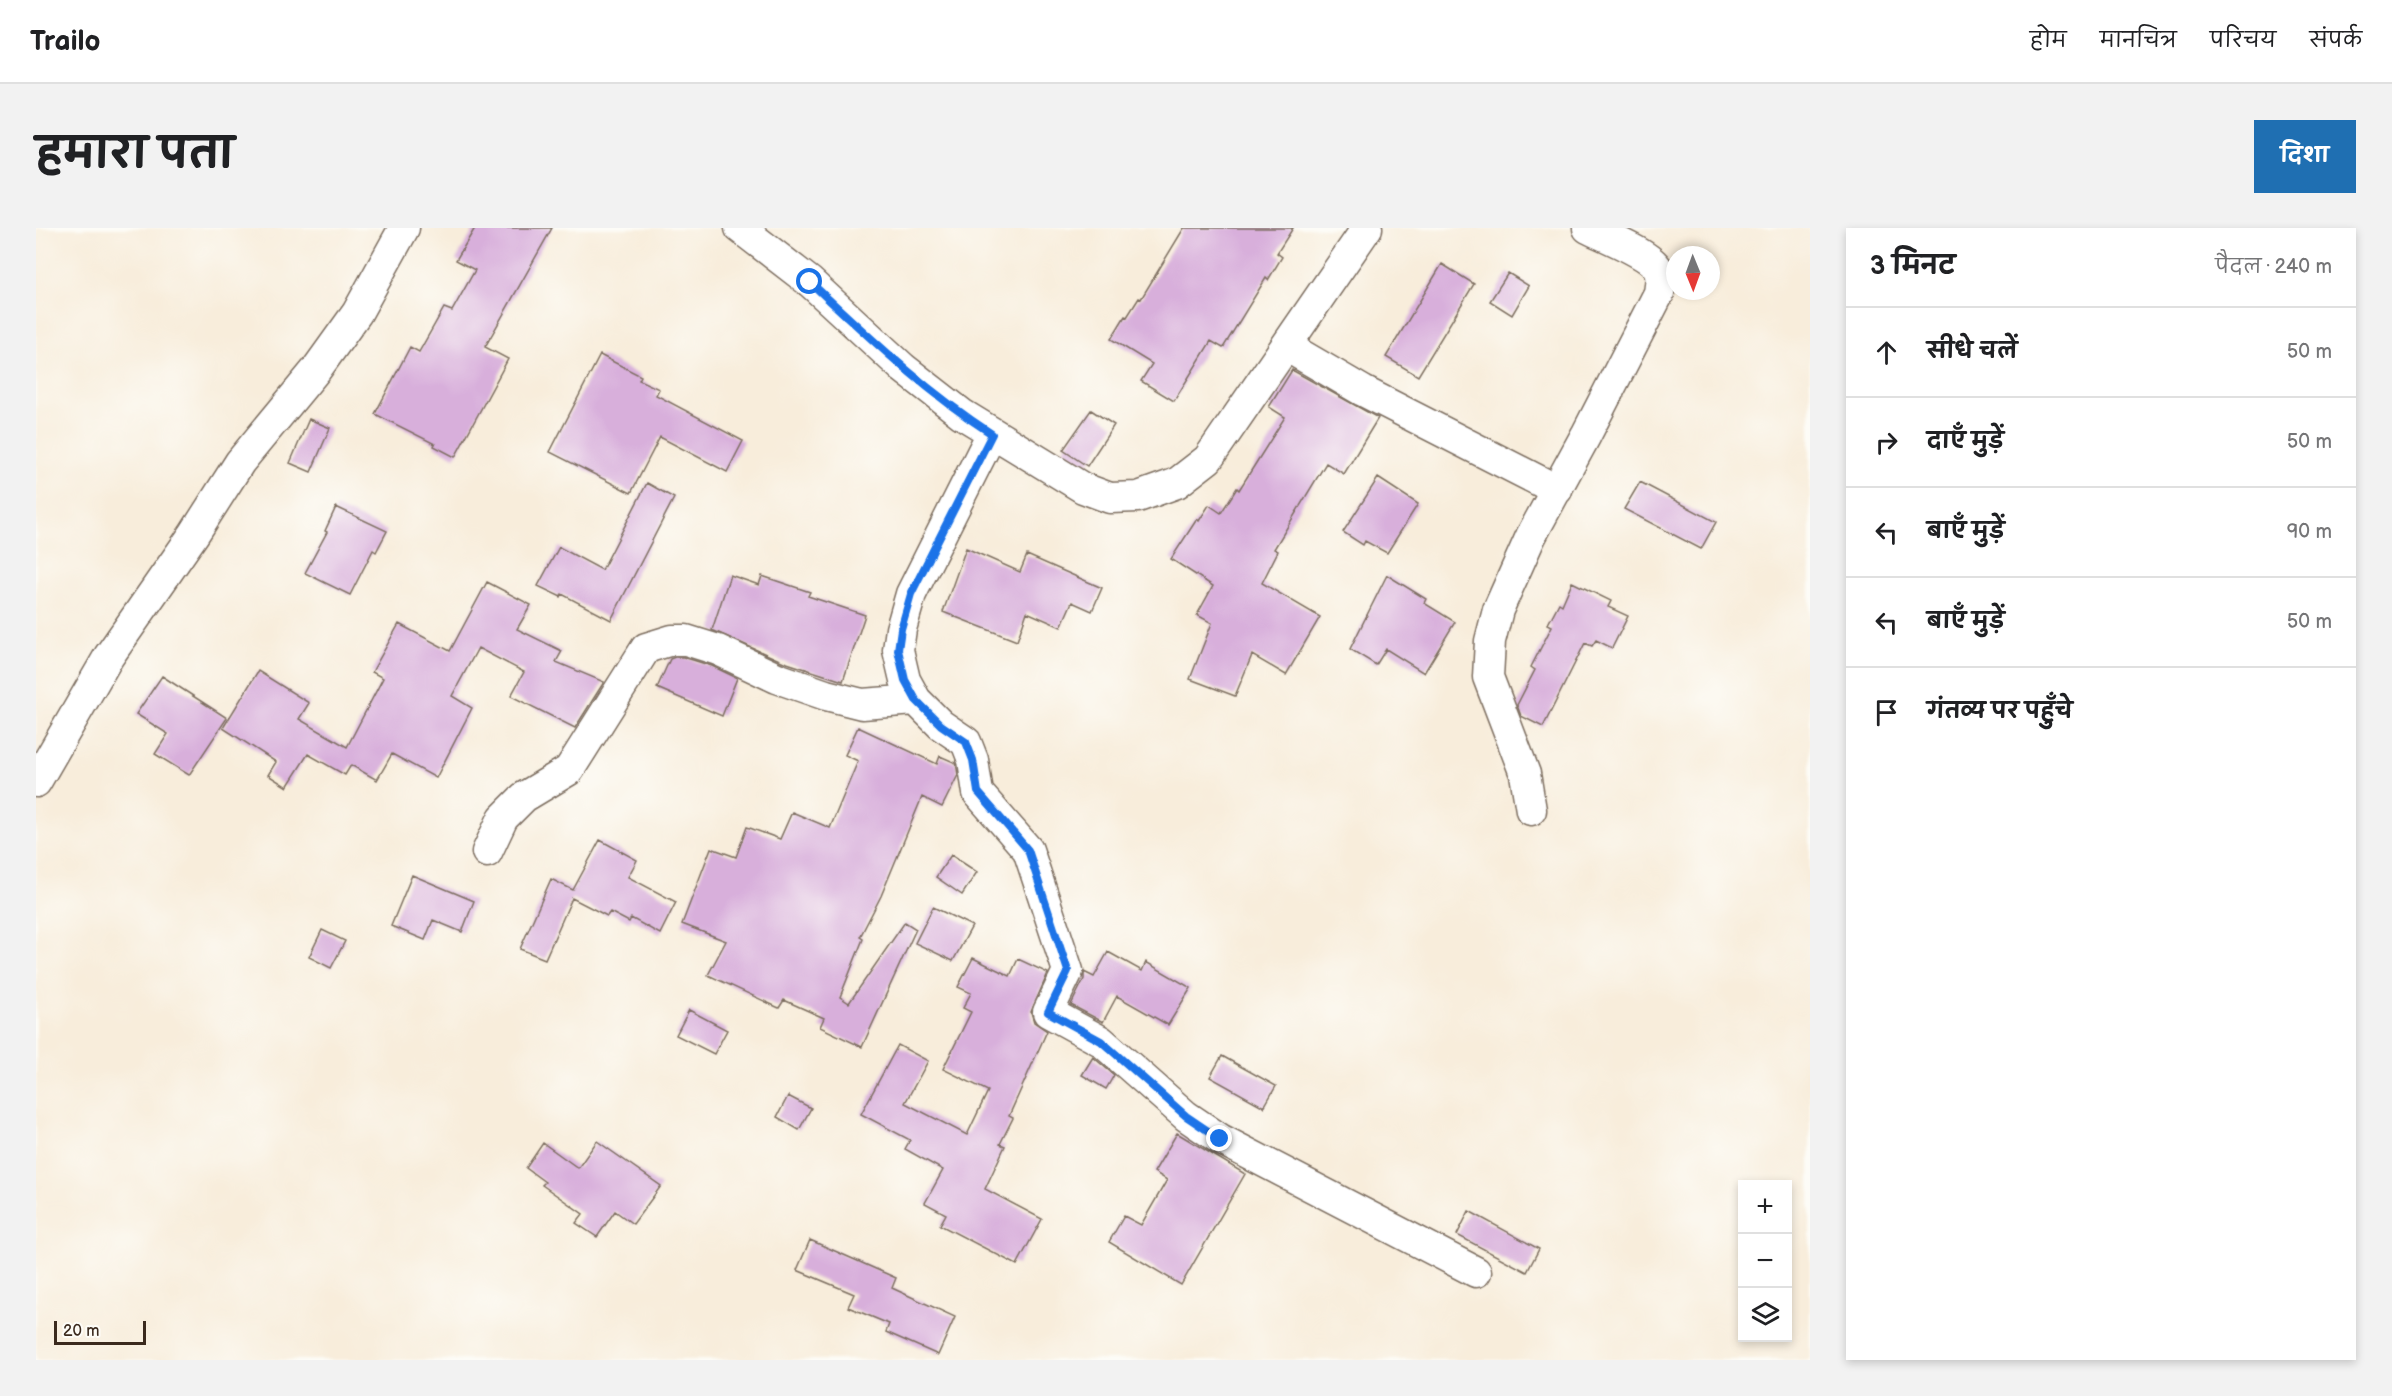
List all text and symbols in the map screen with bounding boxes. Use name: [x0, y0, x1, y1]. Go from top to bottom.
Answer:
text: Trailo: [30, 25, 101, 58]
text: होम: [2030, 28, 2067, 53]
text: मानचित्र: [2100, 28, 2177, 53]
text: परिचय: [2210, 28, 2276, 53]
text: संपर्क: [2309, 28, 2362, 53]
button: दिशा: [2254, 120, 2356, 193]
text: हमारा पता: [36, 129, 234, 180]
north arrow: [1666, 246, 1720, 300]
text: 3 मिनट: [1870, 251, 1955, 282]
text: पैदल · 240 m: [2215, 255, 2332, 279]
route start: [796, 268, 822, 294]
icon: ahead: [1870, 336, 1903, 369]
text: सीधे चलें: [1927, 338, 2017, 365]
text: 50 m: [2287, 340, 2332, 364]
icon: right: [1870, 426, 1903, 459]
text: दाएँ मुड़ें: [1927, 428, 2004, 455]
text: 50 m: [2287, 430, 2332, 454]
icon: left: [1870, 516, 1903, 549]
text: बाएँ मुड़ें: [1927, 518, 2005, 545]
text: 90 m: [2287, 520, 2332, 544]
icon: left: [1870, 606, 1903, 639]
text: बाएँ मुड़ें: [1927, 608, 2005, 635]
text: 50 m: [2287, 610, 2332, 634]
icon: arrive: [1870, 696, 1903, 729]
text: गंतव्य पर पहुँचे: [1927, 698, 2073, 725]
route end: [1206, 1125, 1232, 1151]
map controls: [1738, 1180, 1792, 1342]
button: +: [1738, 1180, 1792, 1234]
button: −: [1738, 1234, 1792, 1288]
button: layers: [1738, 1288, 1792, 1342]
scale bar: [54, 1318, 146, 1346]
text: 20 m: [63, 1322, 99, 1341]

